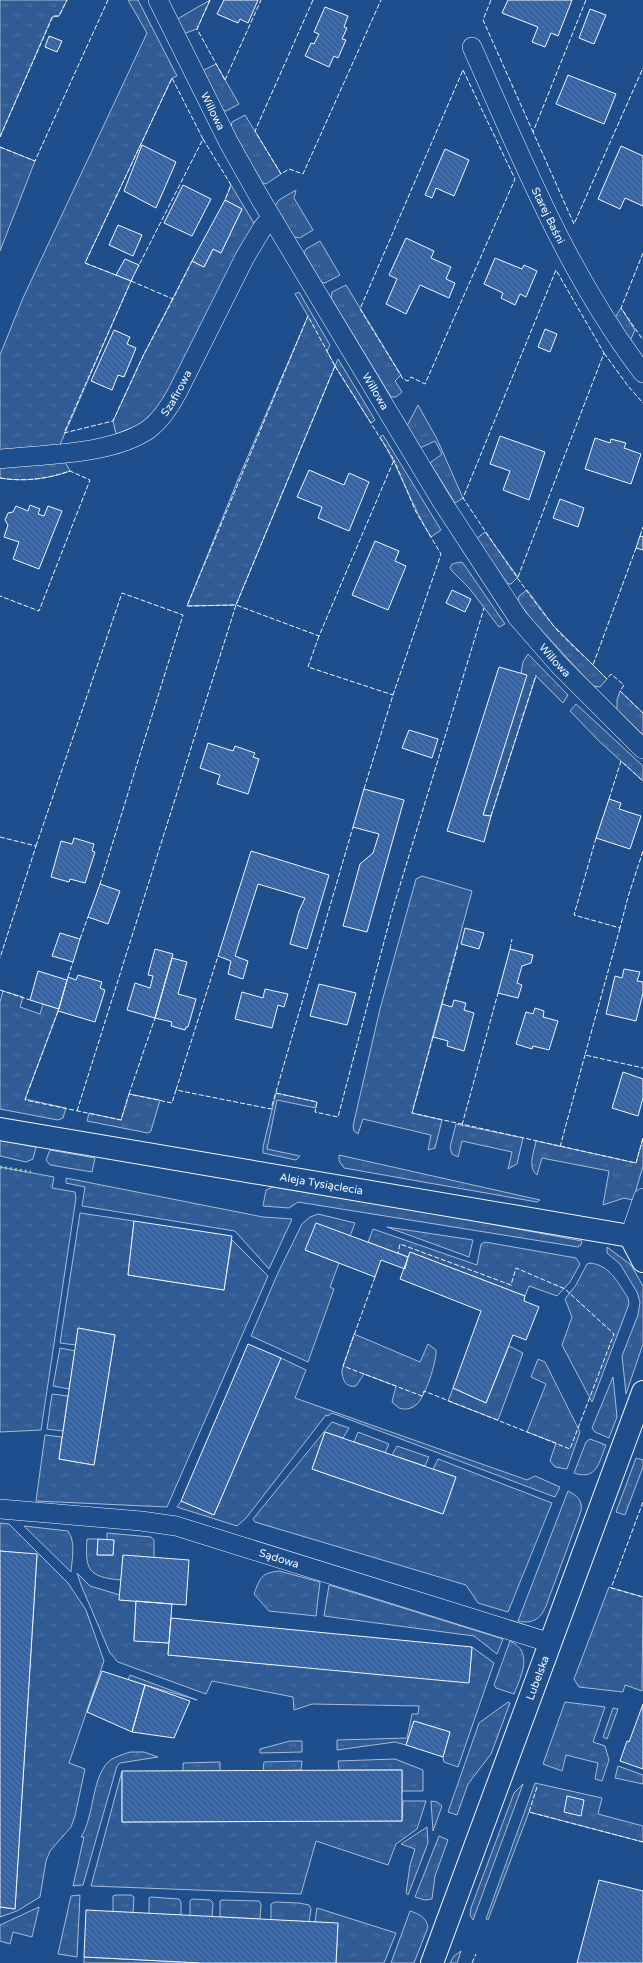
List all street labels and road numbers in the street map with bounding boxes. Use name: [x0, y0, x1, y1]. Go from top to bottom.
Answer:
street label: Willowa: [198, 90, 228, 132]
street label: Starej Baśni: [529, 185, 567, 246]
street label: Szafirowa: [158, 368, 194, 419]
street label: Willowa: [359, 371, 391, 412]
street label: Willowa: [536, 641, 573, 680]
street label: Aleja Tysiąclecia: [279, 1171, 364, 1198]
street label: Sądowa: [257, 1546, 301, 1571]
street label: Lubelska: [524, 1654, 552, 1702]

